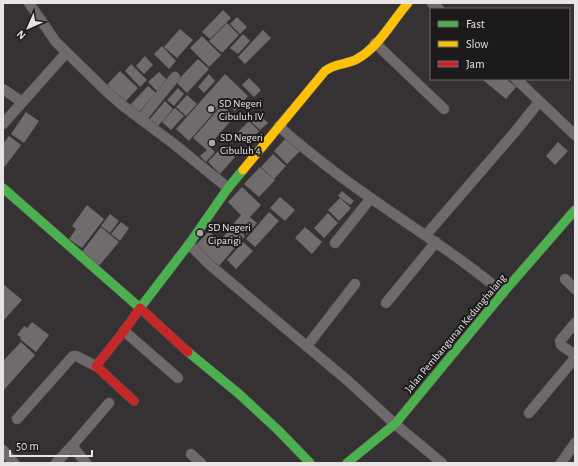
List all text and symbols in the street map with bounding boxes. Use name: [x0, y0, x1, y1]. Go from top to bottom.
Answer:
north arrow: [8, 8, 48, 48]
legend: [430, 8, 570, 80]
text: Fast: [466, 18, 485, 30]
text: N: [15, 28, 28, 41]
text: Slow: [466, 38, 488, 50]
text: Jam: [466, 58, 485, 70]
place label: SD Negeri Cibuluh IV: [219, 98, 264, 122]
marker: SD Negeri Cibuluh IV: [206, 104, 216, 114]
place label: SD Negeri Cibuluh 4: [220, 132, 263, 156]
marker: SD Negeri Cibuluh 4: [207, 138, 217, 148]
place label: SD Negeri Ciparigi: [208, 222, 251, 246]
marker: SD Negeri Ciparigi: [195, 228, 205, 238]
street label: Jalan Pembangunan Kedunghalang: [403, 272, 508, 394]
scale bar: [10, 432, 92, 458]
text: 50 m: [16, 440, 39, 452]

